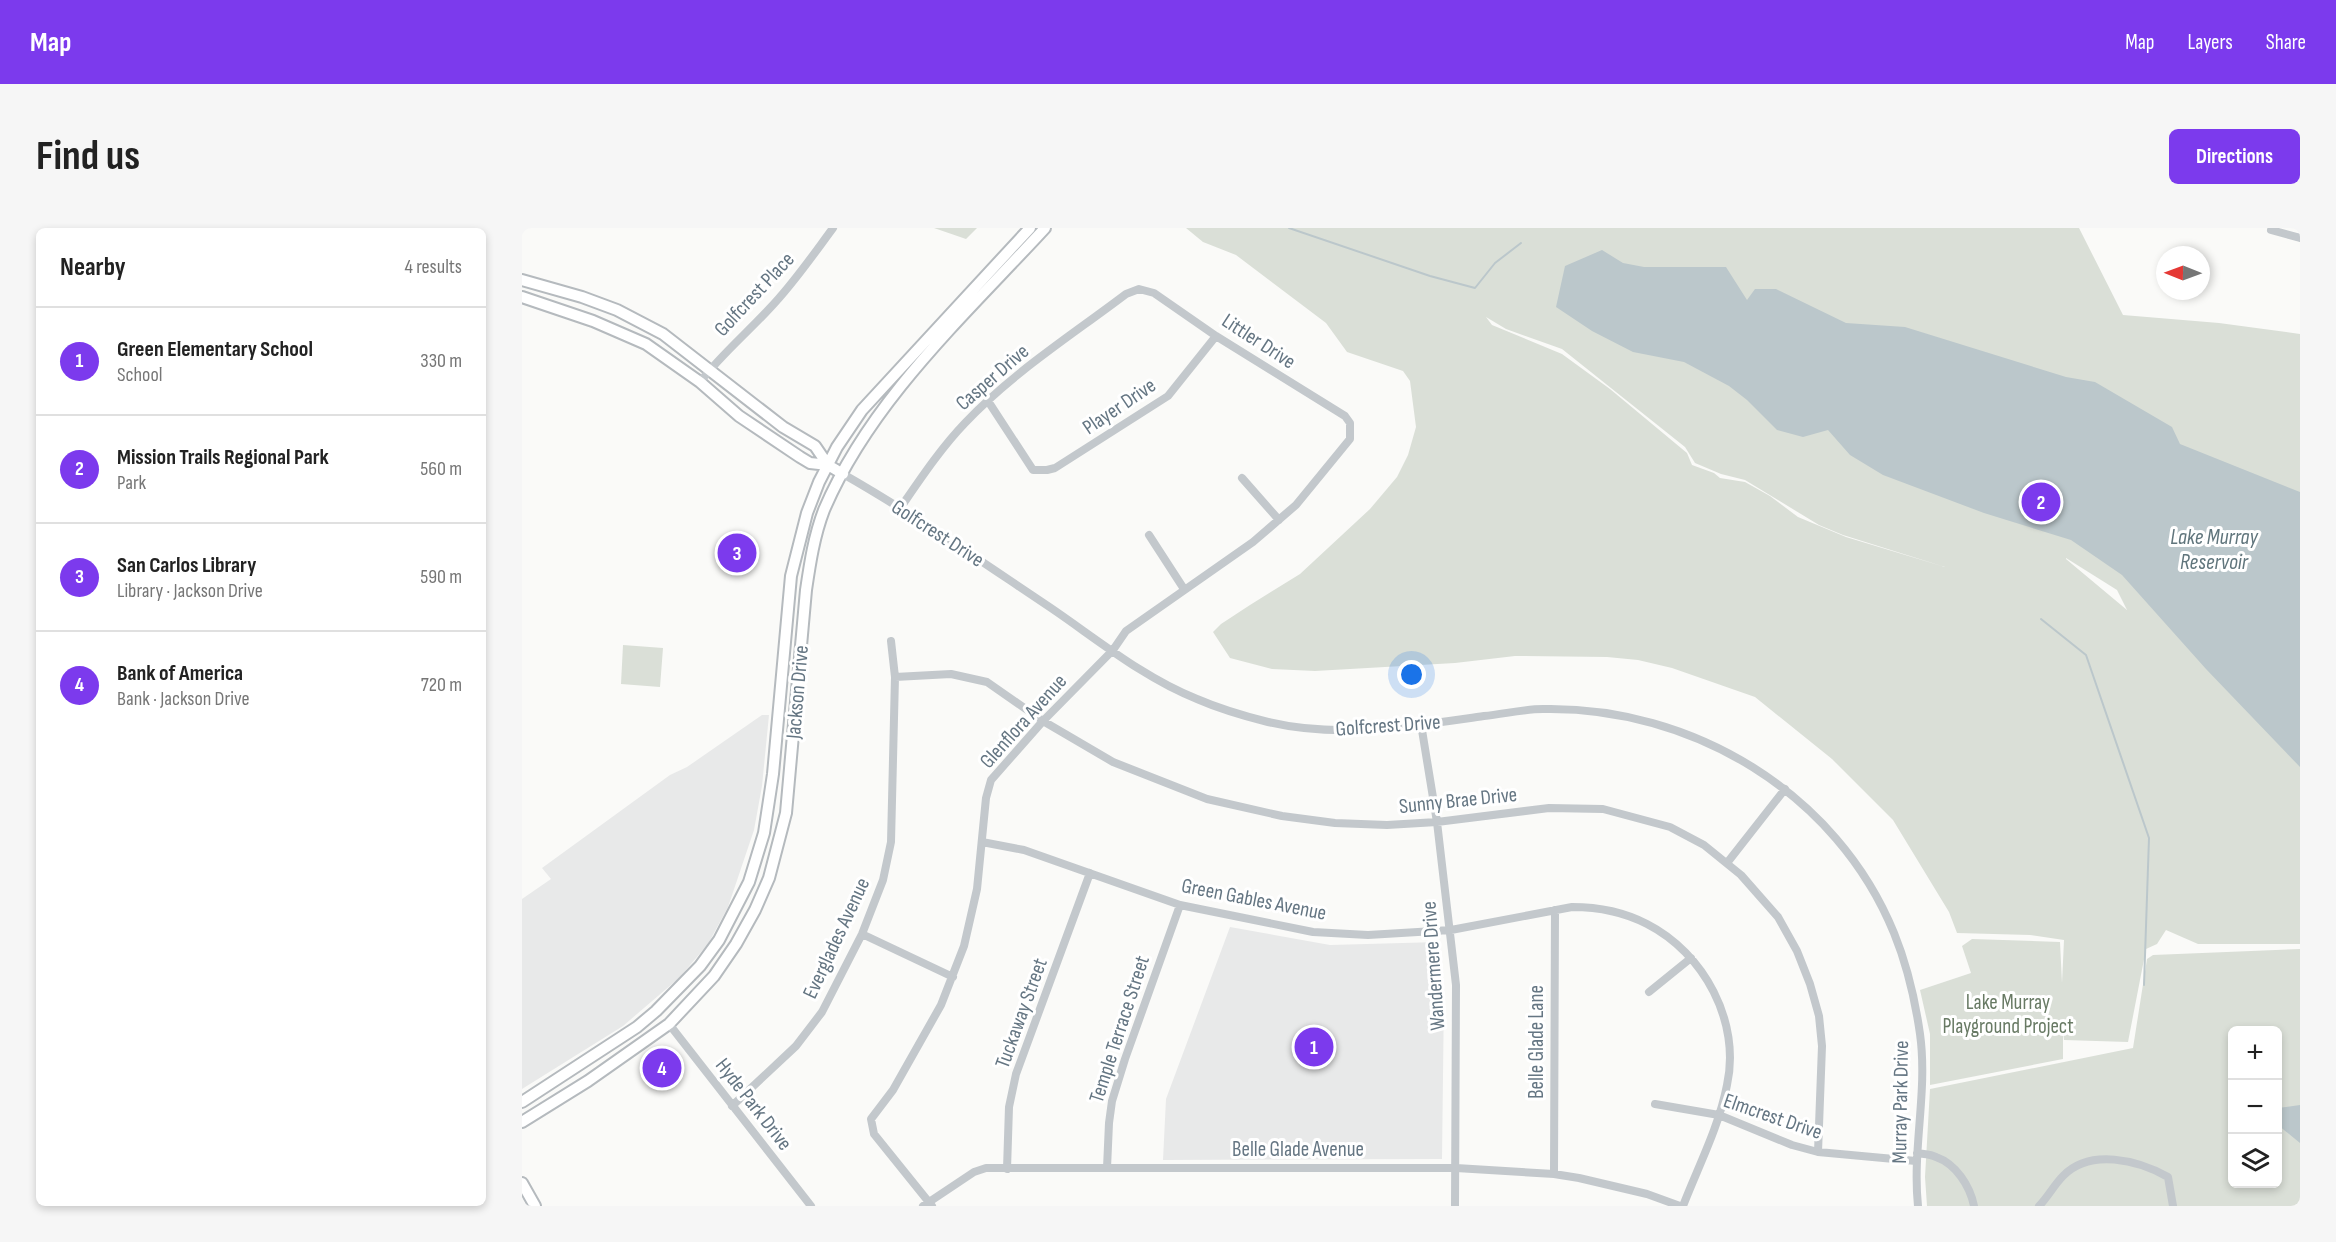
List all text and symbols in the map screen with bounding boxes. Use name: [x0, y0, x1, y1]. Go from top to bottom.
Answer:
text: Map: [30, 26, 71, 59]
text: Map: [2125, 30, 2154, 55]
text: Layers: [2187, 30, 2233, 55]
text: Share: [2266, 30, 2306, 55]
button: Directions: [2169, 129, 2300, 184]
text: Find us: [36, 131, 140, 182]
north arrow: [2156, 246, 2210, 300]
street label: Golfcrest Place: [709, 247, 800, 342]
text: Nearby: [60, 252, 126, 283]
text: 4 results: [405, 255, 462, 279]
street label: Littler Drive: [1217, 308, 1300, 374]
text: Green Elementary School: [117, 336, 313, 363]
street label: Casper Drive: [951, 339, 1034, 416]
text: 1: [76, 349, 83, 373]
text: 330 m: [420, 349, 462, 373]
text: School: [117, 363, 162, 387]
street label: Player Drive: [1078, 373, 1161, 440]
text: Mission Trails Regional Park: [117, 444, 329, 471]
text: 2: [75, 457, 84, 481]
text: 560 m: [420, 457, 462, 481]
text: Park: [117, 471, 146, 495]
pin: 2: [2022, 480, 2060, 524]
street label: Golfcrest Drive: [887, 494, 989, 573]
water label: Lake Murray Reservoir: [2170, 524, 2258, 576]
pin: 3: [718, 530, 756, 576]
text: San Carlos Library: [117, 552, 256, 579]
text: 3: [75, 565, 84, 589]
text: 590 m: [420, 565, 462, 589]
text: Library · Jackson Drive: [117, 579, 263, 603]
street label: Jackson Drive: [781, 644, 814, 741]
text: Bank of America: [117, 660, 243, 687]
your location: [1397, 660, 1426, 689]
street label: Glenflora Avenue: [975, 669, 1072, 774]
text: 4: [75, 673, 84, 697]
text: 720 m: [421, 673, 462, 697]
text: Bank · Jackson Drive: [117, 687, 250, 711]
street label: Golfcrest Drive: [1335, 709, 1441, 742]
street label: Sunny Brae Drive: [1398, 782, 1518, 819]
street label: Green Gables Avenue: [1179, 873, 1329, 926]
street label: Everglades Avenue: [798, 874, 875, 1003]
street label: Wandermere Drive: [1417, 901, 1450, 1031]
street label: Temple Terrace Street: [1084, 952, 1155, 1106]
street label: Tuckaway Street: [990, 955, 1053, 1072]
street label: Belle Glade Lane: [1524, 985, 1549, 1099]
park label: Lake Murray Playground Project: [1942, 990, 2074, 1039]
pin: 1: [1294, 1024, 1334, 1070]
map controls: [2228, 1026, 2282, 1188]
button: +: [2228, 1026, 2282, 1080]
street label: Murray Park Drive: [1887, 1040, 1914, 1164]
pin: 4: [642, 1046, 682, 1090]
street label: Hyde Park Drive: [710, 1053, 797, 1155]
button: −: [2228, 1080, 2282, 1134]
street label: Elmcrest Drive: [1720, 1088, 1825, 1145]
button: layers: [2228, 1134, 2282, 1188]
street label: Belle Glade Avenue: [1232, 1137, 1364, 1162]

